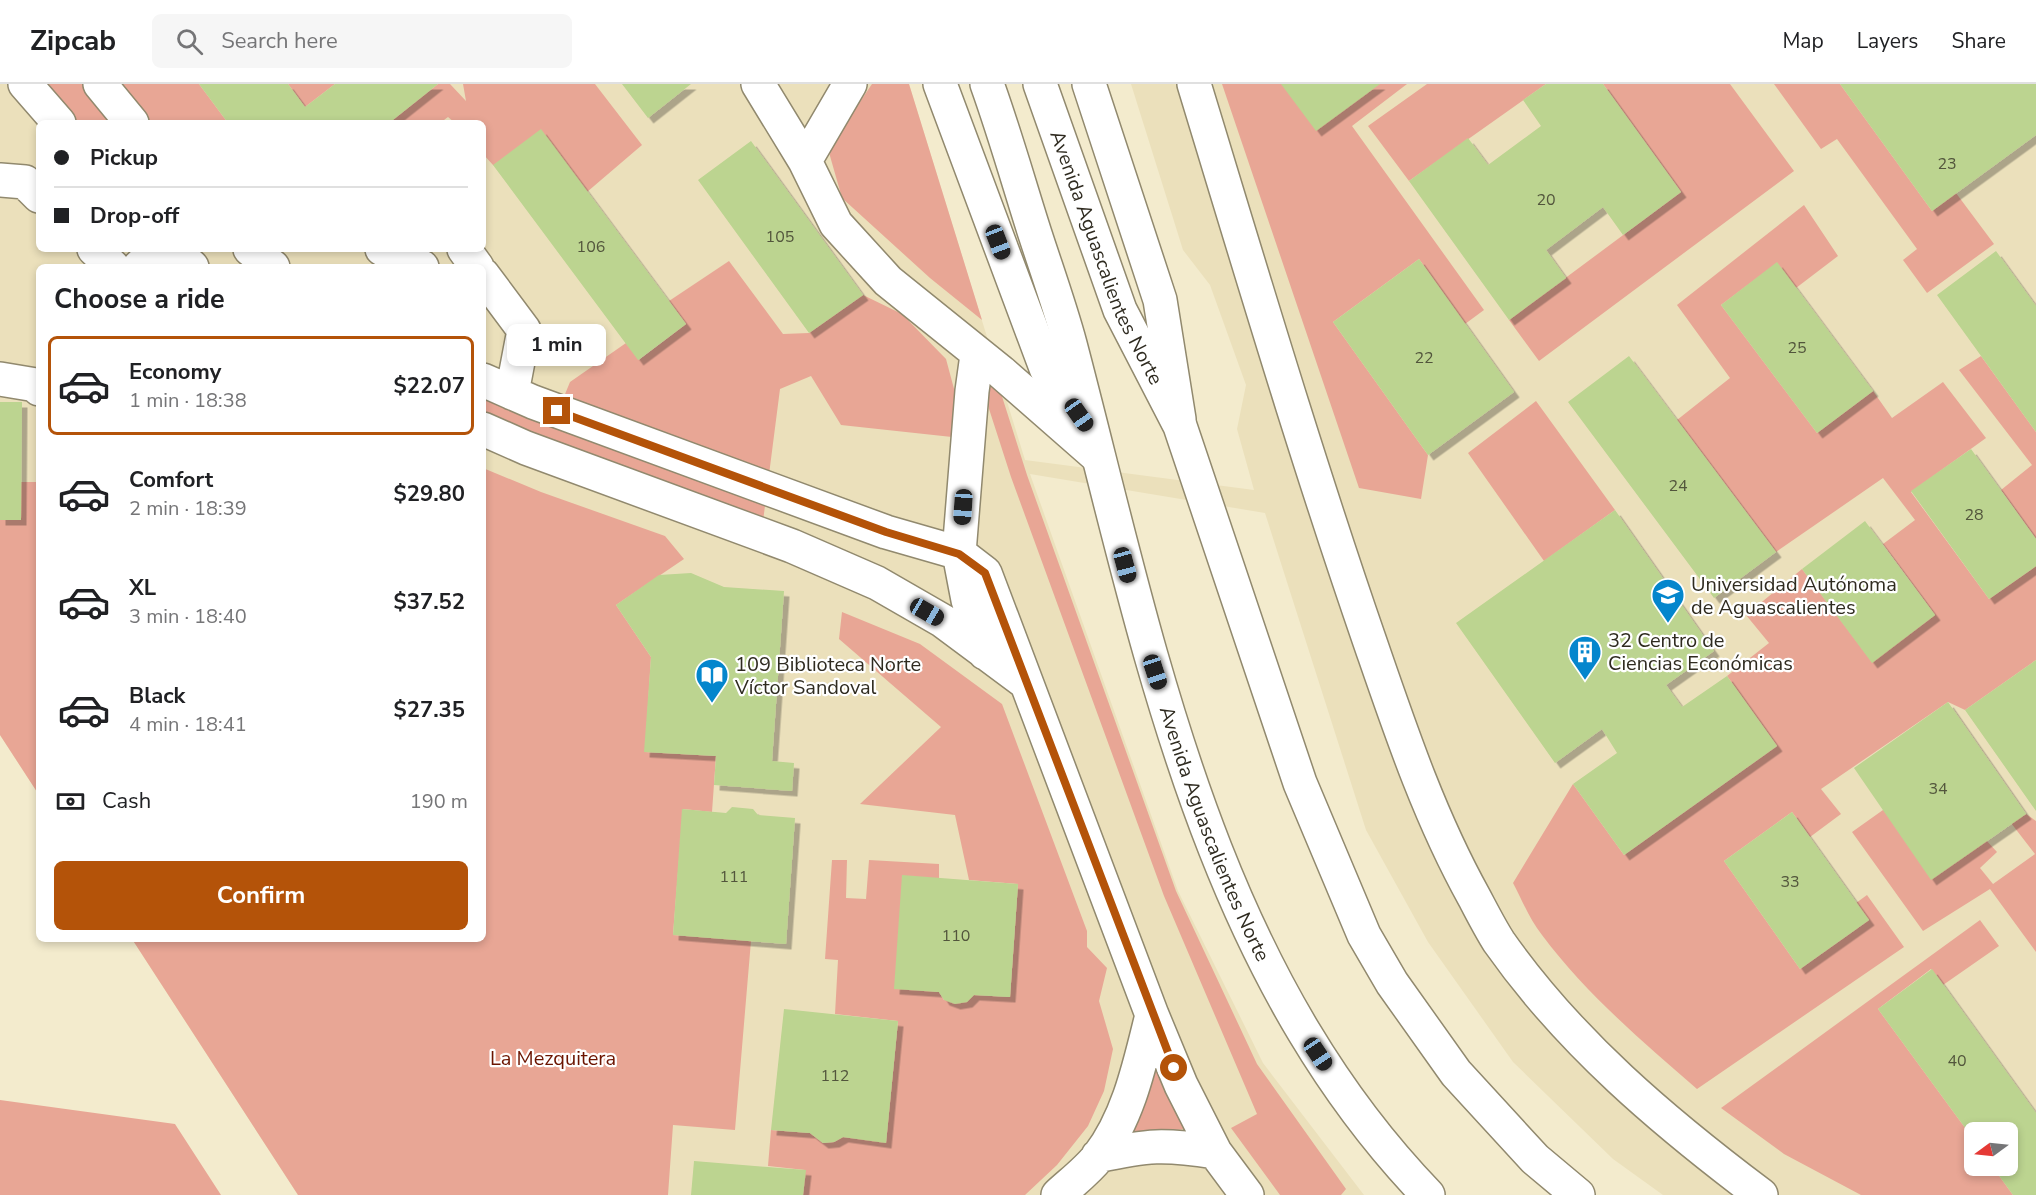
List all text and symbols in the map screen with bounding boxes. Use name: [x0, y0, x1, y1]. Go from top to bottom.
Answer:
search box: [152, 14, 572, 68]
text: Zipcab: [30, 22, 116, 60]
icon: search: [173, 25, 206, 58]
text: Search here: [221, 26, 338, 56]
text: Map: [1782, 27, 1824, 55]
text: Layers: [1857, 27, 1918, 55]
text: Share: [1951, 27, 2006, 55]
street label: Avenida Aguascalientes Norte: [1044, 127, 1170, 389]
text: Pickup: [90, 143, 158, 173]
house number: 23: [1937, 153, 1957, 175]
house number: 20: [1536, 189, 1556, 211]
text: Drop-off: [90, 201, 179, 231]
car: [983, 222, 1013, 262]
house number: 105: [766, 226, 794, 248]
house number: 106: [577, 236, 605, 258]
text: Choose a ride: [54, 281, 225, 318]
callout: 1 min: [508, 324, 606, 366]
text: 1 min: [531, 331, 582, 358]
house number: 25: [1787, 337, 1807, 359]
house number: 22: [1414, 347, 1434, 369]
text: Economy: [129, 357, 221, 387]
icon: car: [57, 359, 111, 413]
text: $22.07: [394, 371, 465, 401]
text: 1 min · 18:38: [129, 387, 247, 414]
car: [1061, 395, 1097, 435]
route end: [543, 397, 570, 424]
text: Comfort: [129, 465, 213, 495]
icon: car: [57, 467, 111, 521]
house number: 24: [1668, 475, 1688, 497]
text: $29.80: [394, 479, 465, 509]
car: [953, 488, 973, 526]
text: 2 min · 18:39: [129, 495, 247, 522]
house number: 28: [1964, 504, 1984, 526]
car: [1112, 545, 1138, 585]
place label: Universidad Autónoma de Aguascalientes: [1691, 571, 1897, 621]
text: XL: [129, 573, 156, 603]
icon: car: [57, 575, 111, 629]
school or university icon: Universidad Autónoma de Aguascalientes: [1650, 577, 1686, 624]
text: $37.52: [394, 587, 465, 617]
car: [907, 595, 947, 629]
text: 3 min · 18:40: [129, 603, 247, 630]
place label: 32 Centro de Ciencias Económicas: [1608, 627, 1793, 677]
building icon: 32 Centro de Ciencias Económicas: [1567, 634, 1603, 681]
place label: 109 Biblioteca Norte Víctor Sandoval: [734, 651, 921, 701]
car: [1141, 652, 1169, 692]
library icon: 109 Biblioteca Norte Víctor Sandoval: [694, 657, 730, 704]
text: Black: [129, 681, 185, 711]
icon: car: [57, 683, 111, 737]
text: $27.35: [394, 695, 465, 725]
street label: Avenida Aguascalientes Norte: [1153, 703, 1276, 966]
text: 4 min · 18:41: [129, 711, 247, 738]
house number: 34: [1928, 778, 1948, 800]
icon: cash: [54, 785, 87, 818]
text: Cash: [102, 786, 151, 816]
text: 190 m: [410, 788, 468, 815]
button: Confirm: [54, 861, 468, 930]
house number: 111: [720, 866, 748, 888]
house number: 33: [1780, 871, 1800, 893]
house number: 110: [942, 925, 970, 947]
car: [1300, 1034, 1336, 1074]
park label: La Mezquitera: [490, 1045, 616, 1072]
house number: 40: [1947, 1050, 1967, 1072]
route start: [1160, 1054, 1187, 1081]
house number: 112: [821, 1065, 849, 1087]
north arrow: [1964, 1122, 2018, 1176]
map controls: [1964, 1122, 2018, 1176]

